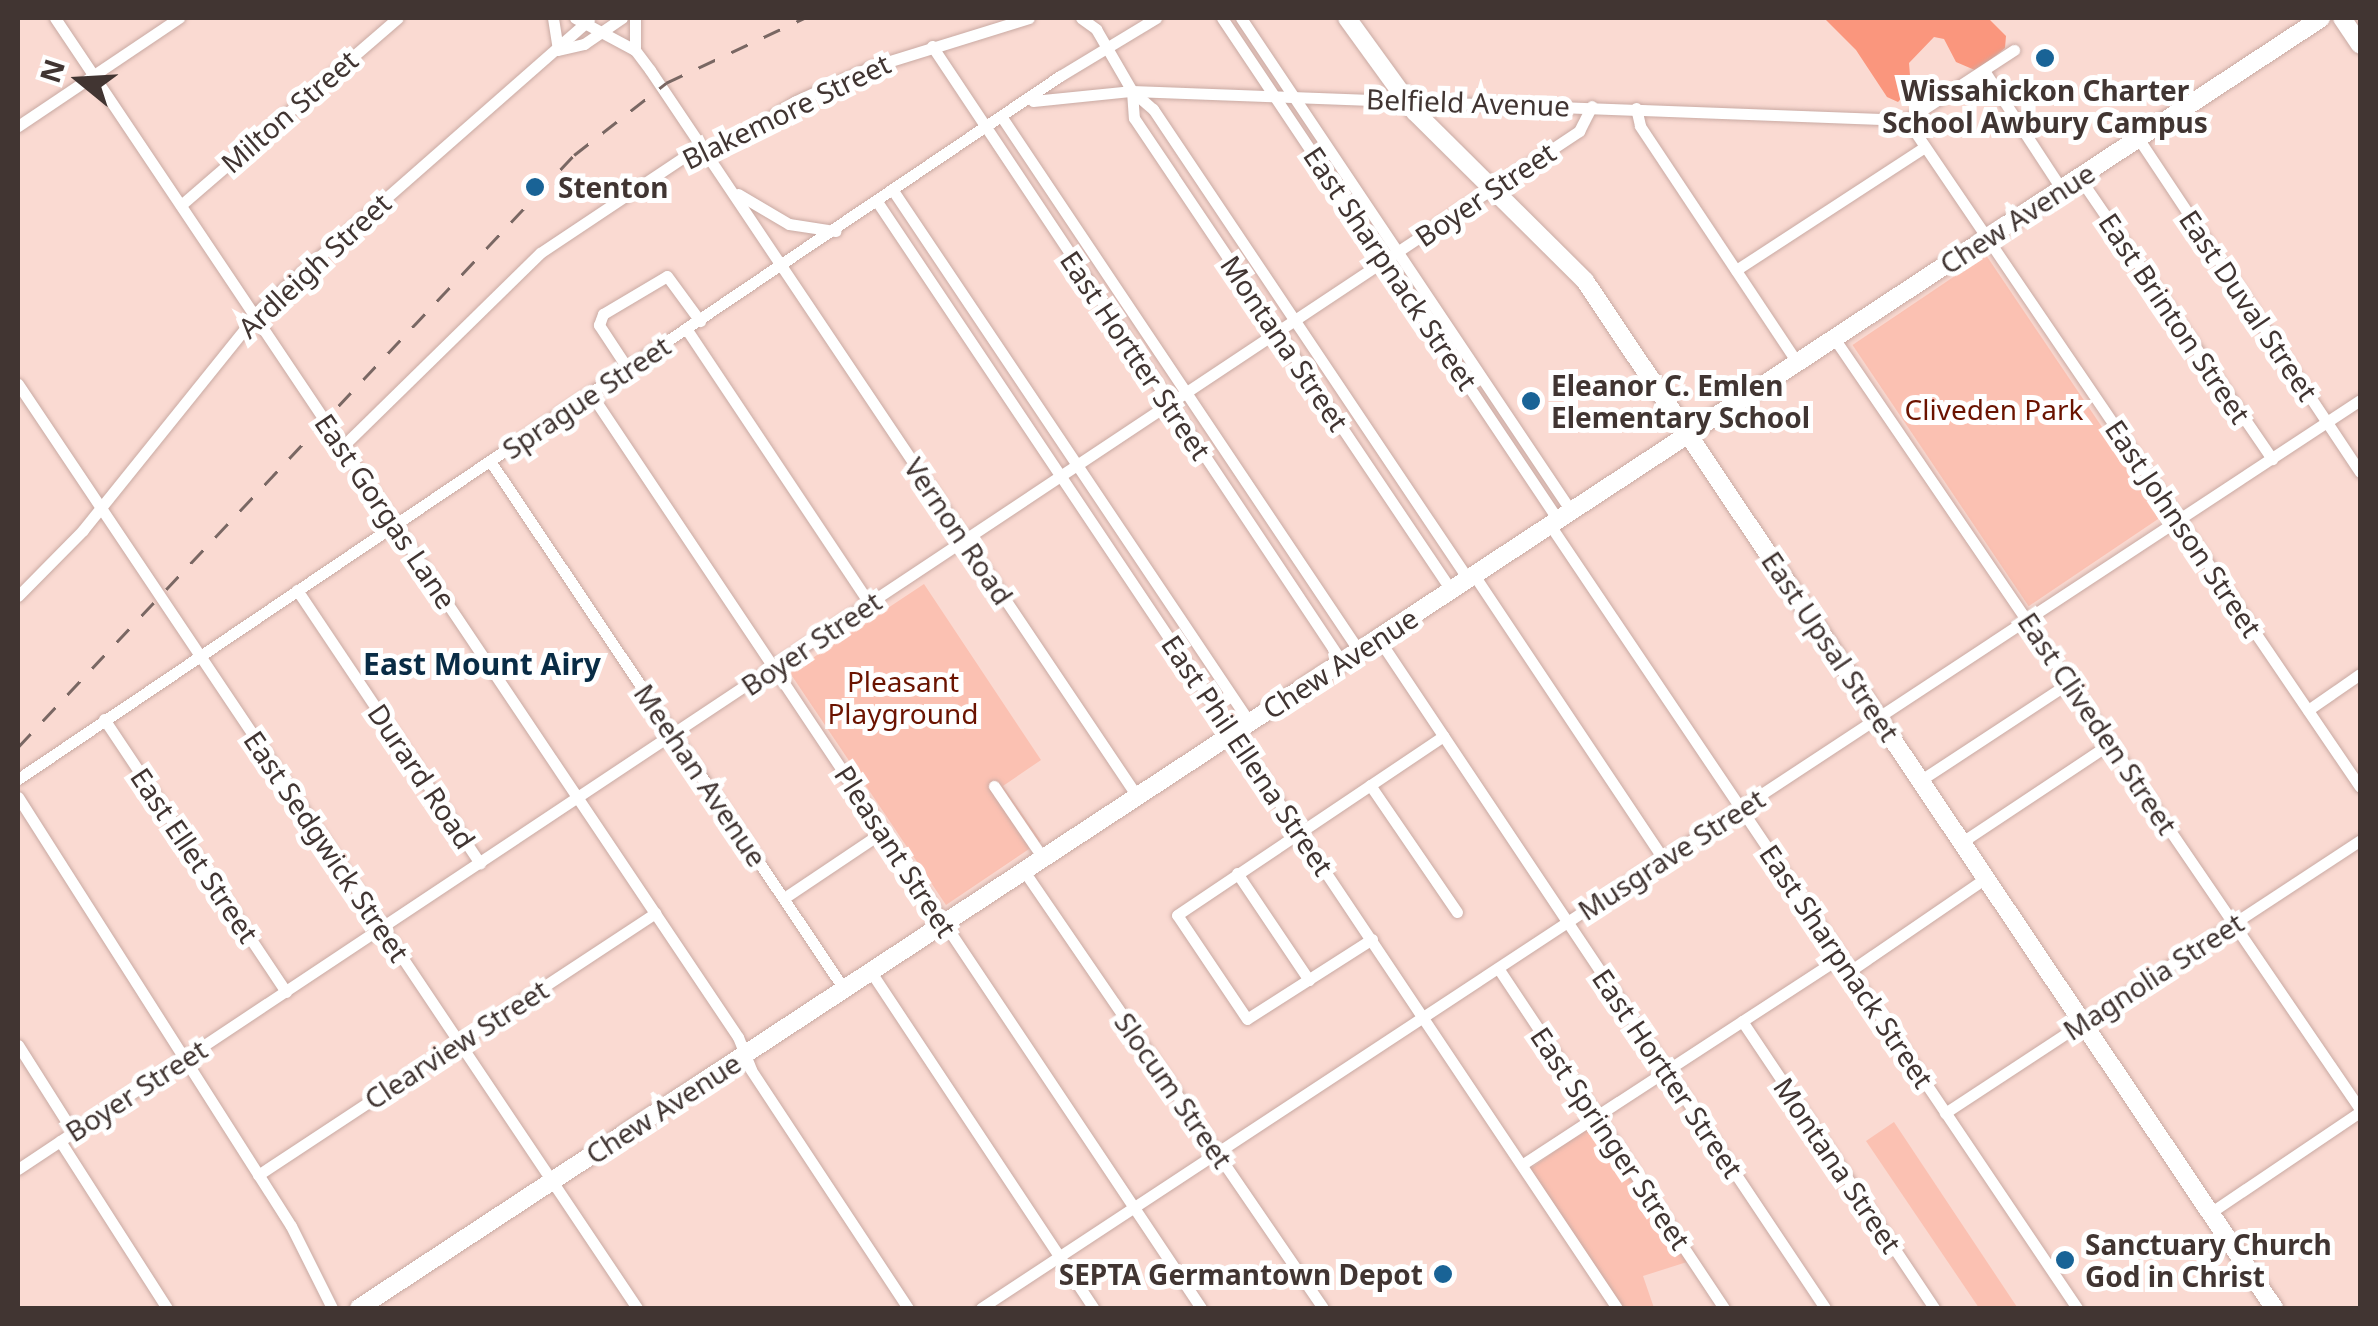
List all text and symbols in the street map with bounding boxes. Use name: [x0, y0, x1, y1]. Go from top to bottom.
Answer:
north arrow: [30, 30, 130, 130]
street label: Milton Street: [214, 43, 364, 179]
street label: Blakemore Street: [677, 46, 895, 176]
marker: Wissahickon Charter School Awbury Campus: [2034, 47, 2056, 69]
text: N: [30, 54, 73, 87]
place label: Wissahickon Charter School Awbury Campus: [1882, 73, 2208, 139]
street label: Belfield Avenue: [1366, 82, 1570, 122]
street label: Boyer Street: [1409, 135, 1561, 253]
street label: East Sharpnack Street: [1297, 140, 1485, 396]
street label: Chew Avenue: [1933, 155, 2101, 281]
place label: Stenton: [558, 170, 668, 204]
marker: Stenton: [522, 174, 548, 200]
street label: Ardleigh Street: [231, 186, 397, 344]
street label: East Duval Street: [2173, 203, 2325, 407]
street label: East Brinton Street: [2092, 207, 2258, 429]
street label: East Hortter Street: [1054, 244, 1218, 466]
street label: Montana Street: [1214, 249, 1356, 437]
street label: Sprague Street: [496, 329, 676, 465]
place label: Eleanor C. Emlen Elementary School: [1551, 368, 1810, 434]
marker: Eleanor C. Emlen Elementary School: [1520, 390, 1542, 412]
park label: Cliveden Park: [1905, 392, 2083, 426]
street label: East Gorgas Lane: [308, 407, 464, 615]
street label: East Johnson Street: [2099, 413, 2269, 643]
street label: Vernon Road: [898, 451, 1020, 611]
street label: East Upsal Street: [1755, 545, 1907, 747]
street label: Boyer Street: [735, 584, 887, 702]
street label: Chew Avenue: [1256, 600, 1424, 726]
street label: East Cliveden Street: [2011, 606, 2185, 840]
street label: East Phil Ellena Street: [1155, 629, 1341, 881]
district label: East Mount Airy: [363, 646, 601, 682]
park label: Pleasant Playground: [827, 664, 979, 730]
street label: Meehan Avenue: [628, 677, 774, 873]
street label: Durard Road: [361, 697, 483, 855]
street label: East Sedgwick Street: [237, 724, 417, 968]
street label: Pleasant Street: [828, 759, 964, 943]
street label: East Ellet Street: [124, 761, 266, 949]
street label: Musgrave Street: [1571, 781, 1771, 927]
street label: East Sharpnack Street: [1753, 838, 1941, 1094]
street label: Magnolia Street: [2057, 905, 2249, 1047]
street label: East Hortter Street: [1586, 962, 1750, 1184]
street label: Clearview Street: [358, 972, 554, 1116]
street label: Slocum Street: [1108, 1006, 1240, 1174]
street label: East Springer Street: [1524, 1021, 1698, 1255]
street label: Boyer Street: [59, 1032, 213, 1148]
street label: Chew Avenue: [579, 1045, 747, 1171]
street label: Montana Street: [1767, 1071, 1909, 1259]
place label: Sanctuary Church God in Christ: [2085, 1227, 2332, 1293]
marker: Sanctuary Church God in Christ: [2054, 1249, 2076, 1271]
place label: SEPTA Germantown Depot: [1059, 1257, 1423, 1291]
marker: SEPTA Germantown Depot: [1432, 1263, 1454, 1285]

